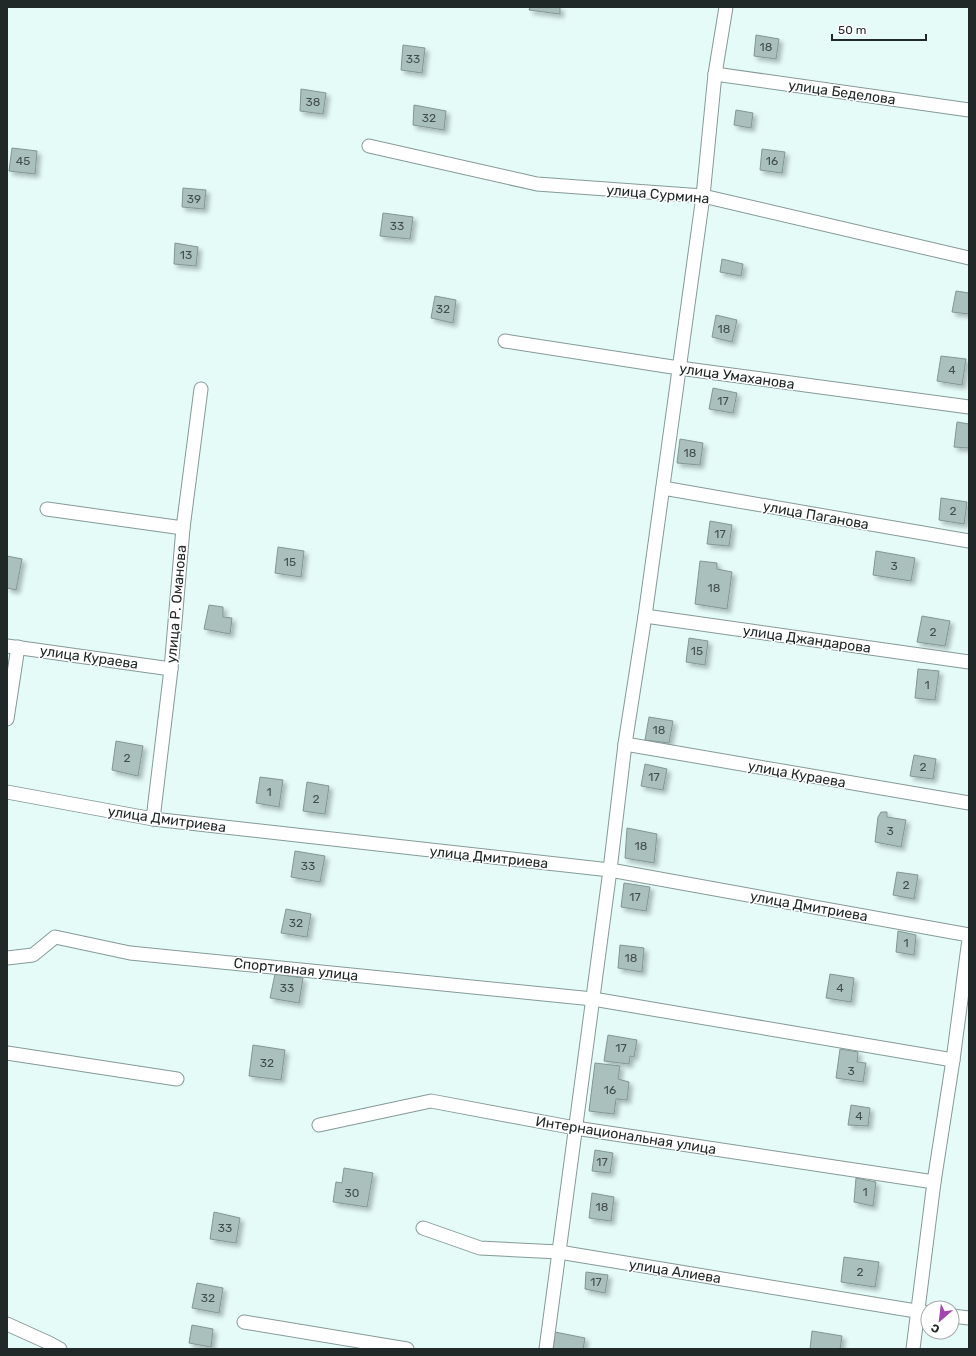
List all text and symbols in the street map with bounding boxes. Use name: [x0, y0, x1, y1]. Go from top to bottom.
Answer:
scale bar: [832, 16, 926, 42]
text: 50 m: [838, 23, 866, 37]
house number: 18: [760, 40, 772, 54]
house number: 33: [406, 52, 420, 66]
street label: улица Беделова: [787, 77, 897, 108]
house number: 38: [306, 95, 320, 109]
house number: 32: [422, 111, 436, 125]
house number: 45: [16, 154, 30, 168]
house number: 16: [766, 154, 778, 168]
street label: улица Сурмина: [606, 182, 710, 207]
house number: 39: [187, 192, 201, 206]
house number: 33: [390, 219, 404, 233]
house number: 13: [180, 248, 192, 262]
house number: 32: [436, 302, 450, 316]
house number: 18: [718, 322, 730, 336]
street label: улица Умаханова: [678, 360, 796, 393]
house number: 4: [948, 363, 956, 377]
house number: 17: [717, 394, 729, 408]
house number: 18: [684, 446, 696, 460]
street label: улица Паганова: [762, 498, 870, 533]
house number: 2: [949, 504, 957, 518]
house number: 17: [714, 527, 726, 541]
street label: улица Р. Оманова: [163, 544, 190, 664]
house number: 15: [284, 555, 296, 569]
house number: 3: [890, 559, 898, 573]
house number: 18: [708, 581, 720, 595]
street label: улица Джандарова: [742, 622, 872, 657]
house number: 2: [929, 625, 937, 639]
street label: улица Кураева: [39, 642, 139, 673]
house number: 15: [691, 644, 703, 658]
house number: 1: [924, 678, 930, 692]
house number: 18: [653, 723, 665, 737]
house number: 2: [123, 751, 131, 765]
street label: улица Кураева: [747, 758, 847, 791]
house number: 2: [919, 760, 927, 774]
house number: 17: [648, 770, 660, 784]
house number: 1: [266, 785, 272, 799]
house number: 2: [312, 792, 320, 806]
street label: улица Дмитриева: [107, 803, 227, 836]
house number: 3: [886, 824, 894, 838]
house number: 18: [635, 839, 647, 853]
street label: улица Дмитриева: [429, 843, 549, 872]
house number: 33: [301, 859, 315, 873]
house number: 2: [902, 878, 910, 892]
street label: улица Дмитриева: [749, 888, 869, 925]
house number: 17: [629, 890, 641, 904]
house number: 32: [289, 916, 303, 930]
house number: 1: [903, 936, 909, 950]
house number: 18: [625, 951, 637, 965]
street label: Спортивная улица: [233, 955, 359, 984]
house number: 33: [280, 981, 294, 995]
house number: 4: [836, 981, 844, 995]
house number: 17: [615, 1041, 627, 1055]
house number: 32: [260, 1056, 274, 1070]
house number: 3: [847, 1064, 855, 1078]
house number: 16: [604, 1083, 616, 1097]
house number: 4: [855, 1109, 863, 1123]
street label: Интернациональная улица: [534, 1113, 717, 1158]
house number: 17: [596, 1155, 608, 1169]
house number: 1: [862, 1185, 868, 1199]
house number: 30: [345, 1186, 359, 1200]
house number: 18: [596, 1200, 608, 1214]
house number: 33: [218, 1221, 232, 1235]
street label: улица Алиева: [628, 1256, 722, 1287]
house number: 2: [856, 1265, 864, 1279]
house number: 17: [590, 1275, 602, 1289]
house number: 32: [201, 1291, 215, 1305]
north arrow: [920, 1300, 960, 1340]
text: С: [929, 1321, 942, 1336]

